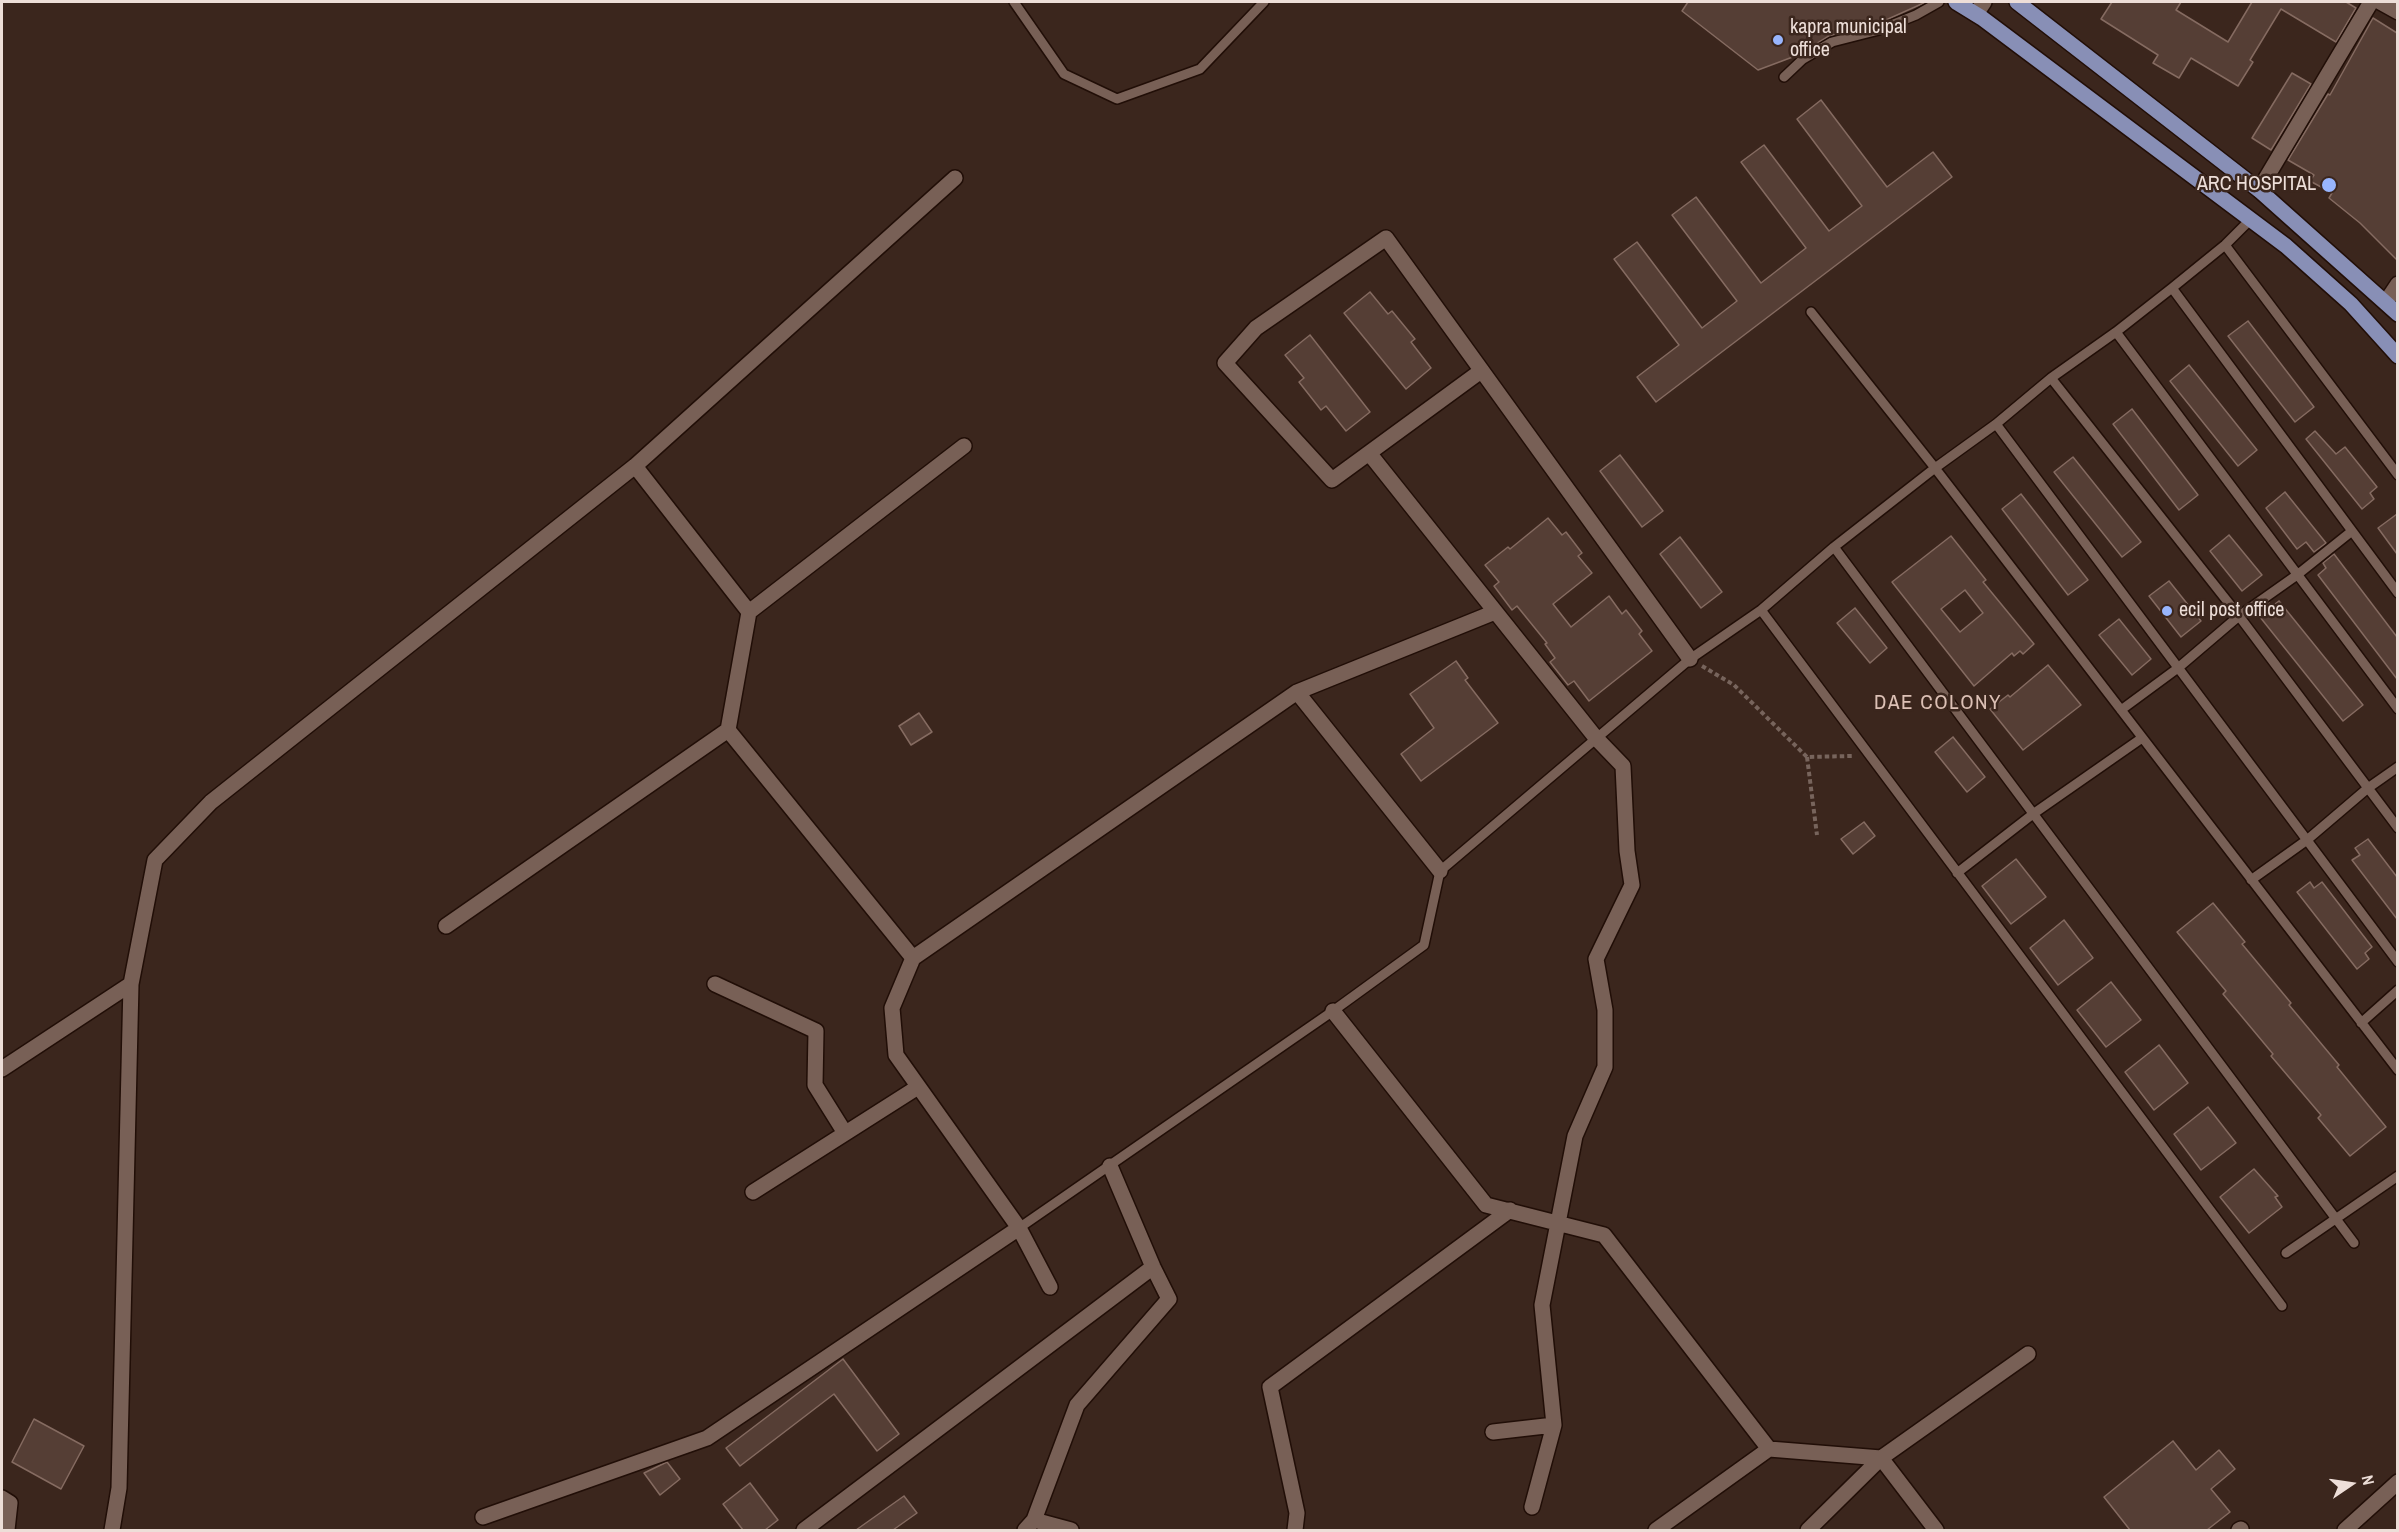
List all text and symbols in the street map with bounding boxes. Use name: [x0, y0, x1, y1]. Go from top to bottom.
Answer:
place label: kapra municipal office: [1790, 16, 1907, 63]
marker: kapra municipal office: [1771, 33, 1785, 47]
place label: ARC HOSPITAL: [2197, 173, 2316, 197]
marker: ARC HOSPITAL: [2320, 176, 2338, 194]
place label: ecil post office: [2179, 599, 2284, 623]
marker: ecil post office: [2160, 604, 2174, 618]
district label: DAE COLONY: [1874, 690, 2002, 716]
north arrow: [2321, 1454, 2381, 1514]
text: N: [2357, 1473, 2380, 1487]

